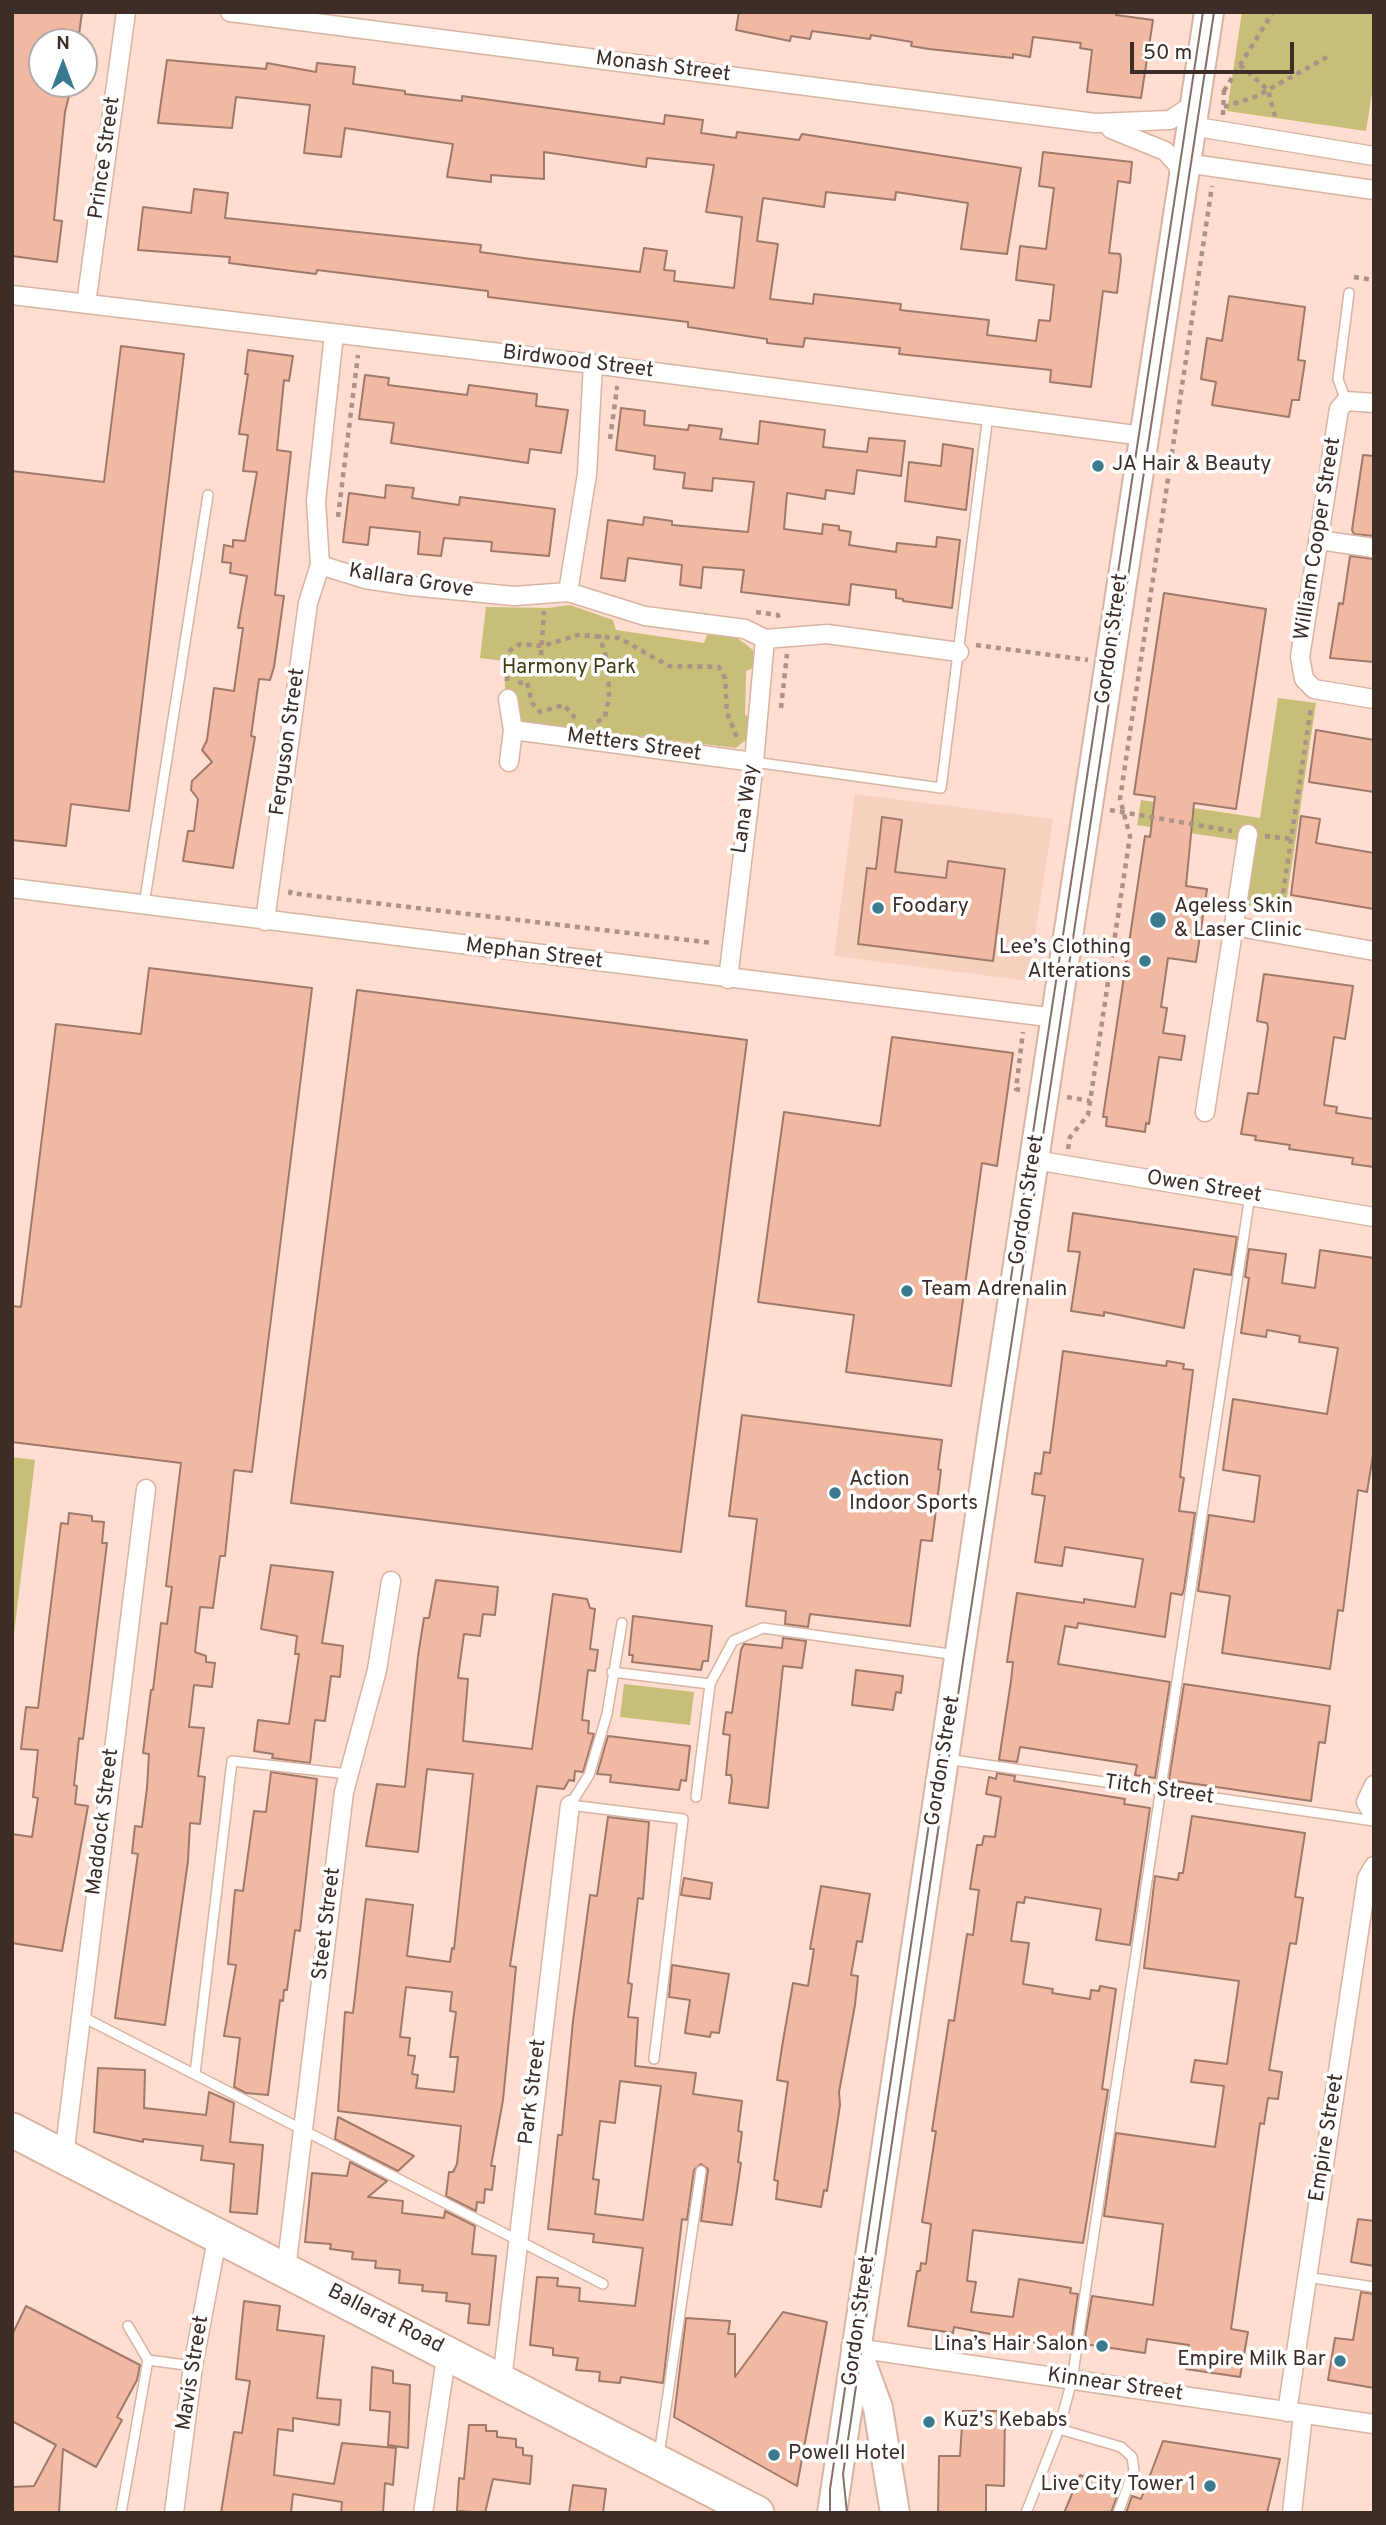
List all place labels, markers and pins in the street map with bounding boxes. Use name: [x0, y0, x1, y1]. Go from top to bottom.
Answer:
place label: JA Hair & Beauty: [1112, 453, 1271, 479]
marker: JA Hair & Beauty: [1090, 458, 1106, 474]
place label: Foodary: [892, 895, 969, 921]
place label: Ageless Skin & Laser Clinic: [1174, 895, 1302, 945]
marker: Foodary: [870, 900, 886, 916]
marker: Ageless Skin & Laser Clinic: [1148, 910, 1168, 930]
place label: Lee’s Clothing Alterations: [999, 936, 1131, 986]
marker: Lee’s Clothing Alterations: [1137, 953, 1153, 969]
place label: Team Adrenalin: [921, 1278, 1067, 1304]
marker: Team Adrenalin: [899, 1283, 915, 1299]
place label: Action Indoor Sports: [849, 1468, 978, 1518]
marker: Action Indoor Sports: [827, 1485, 843, 1501]
place label: Lina’s Hair Salon: [933, 2333, 1088, 2359]
marker: Lina’s Hair Salon: [1094, 2338, 1110, 2354]
place label: Empire Milk Bar: [1177, 2348, 1326, 2374]
marker: Empire Milk Bar: [1332, 2353, 1348, 2369]
place label: Kuz's Kebabs: [943, 2409, 1068, 2435]
marker: Kuz's Kebabs: [921, 2414, 937, 2430]
place label: Powell Hotel: [788, 2442, 906, 2468]
marker: Powell Hotel: [766, 2447, 782, 2463]
place label: Live City Tower 1: [1040, 2473, 1196, 2499]
marker: Live City Tower 1: [1202, 2478, 1218, 2494]

